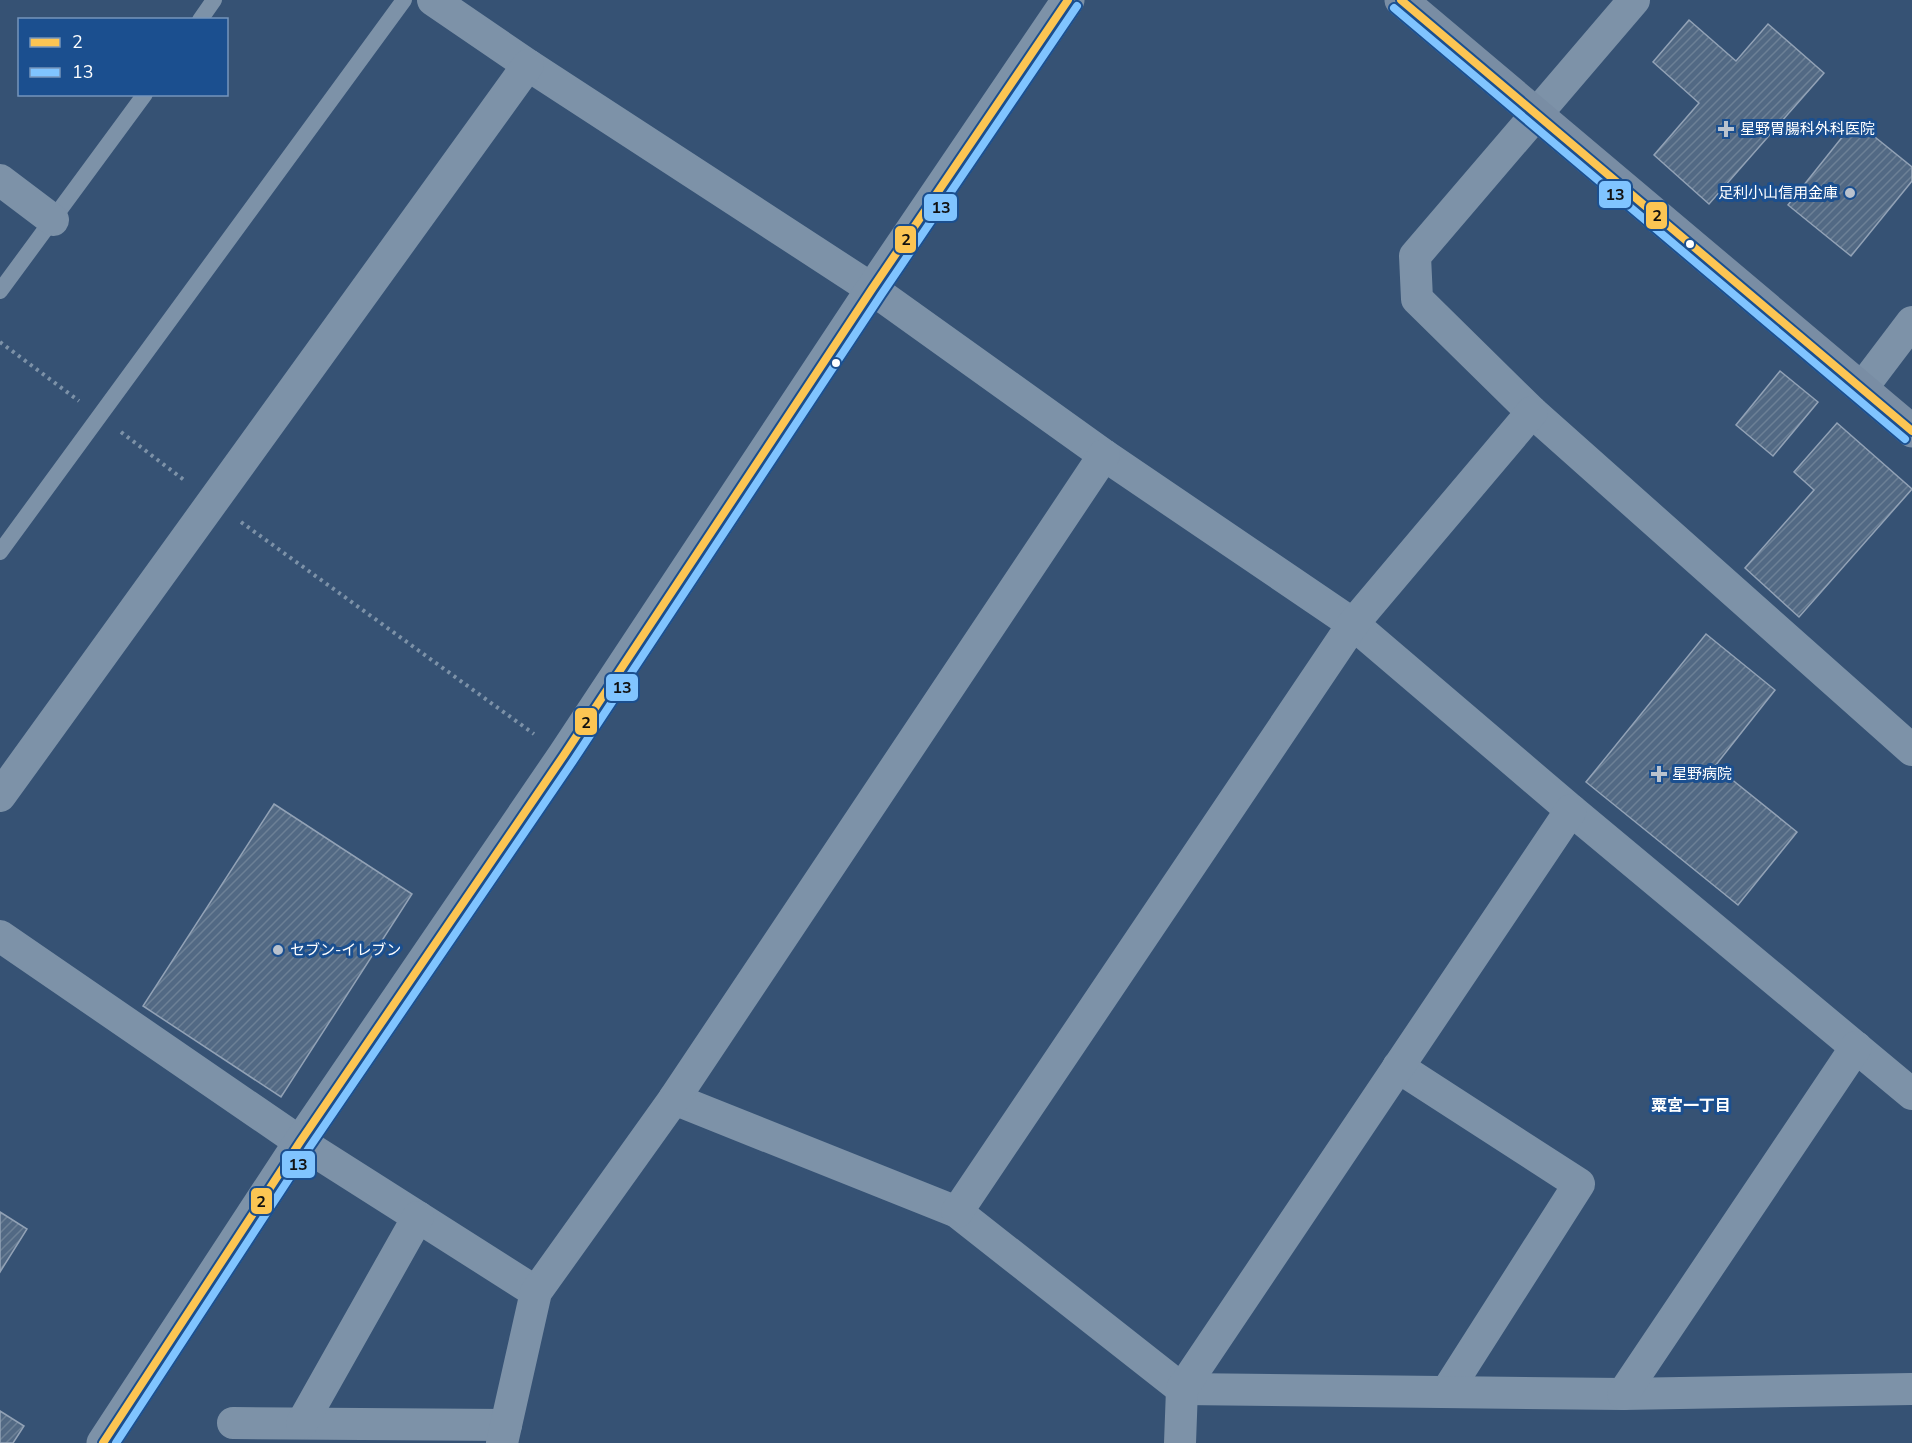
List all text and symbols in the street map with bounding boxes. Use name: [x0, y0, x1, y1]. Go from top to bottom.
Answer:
legend: [18, 18, 228, 96]
text: 2: [72, 30, 83, 54]
text: 13: [72, 60, 94, 84]
place label: 星野胃腸科外科医院: [1740, 119, 1875, 139]
marker: 星野胃腸科外科医院: [1717, 120, 1735, 138]
line badge: 13: [1598, 180, 1632, 209]
place label: 足利小山信用金庫: [1718, 183, 1838, 203]
text: 13: [1605, 184, 1625, 206]
marker: 足利小山信用金庫: [1843, 186, 1857, 200]
line badge: 13: [923, 193, 958, 222]
text: 13: [931, 197, 951, 219]
line badge: 2: [1645, 201, 1668, 230]
text: 2: [1652, 205, 1662, 227]
line badge: 2: [894, 225, 917, 254]
text: 2: [901, 229, 911, 251]
unlabelled marker: [1684, 238, 1696, 250]
unlabelled marker: [830, 357, 842, 369]
line badge: 13: [605, 673, 639, 702]
text: 13: [612, 677, 632, 699]
line badge: 2: [574, 707, 598, 736]
text: 2: [581, 712, 591, 734]
place label: 星野病院: [1672, 764, 1732, 784]
marker: 星野病院: [1650, 765, 1668, 783]
place label: セブン-イレブン: [290, 940, 401, 960]
marker: セブン-イレブン: [271, 943, 285, 957]
district label: 粟宮一丁目: [1651, 1095, 1731, 1117]
line badge: 13: [281, 1150, 316, 1179]
text: 13: [288, 1154, 308, 1176]
line badge: 2: [250, 1187, 273, 1215]
text: 2: [256, 1191, 266, 1213]

